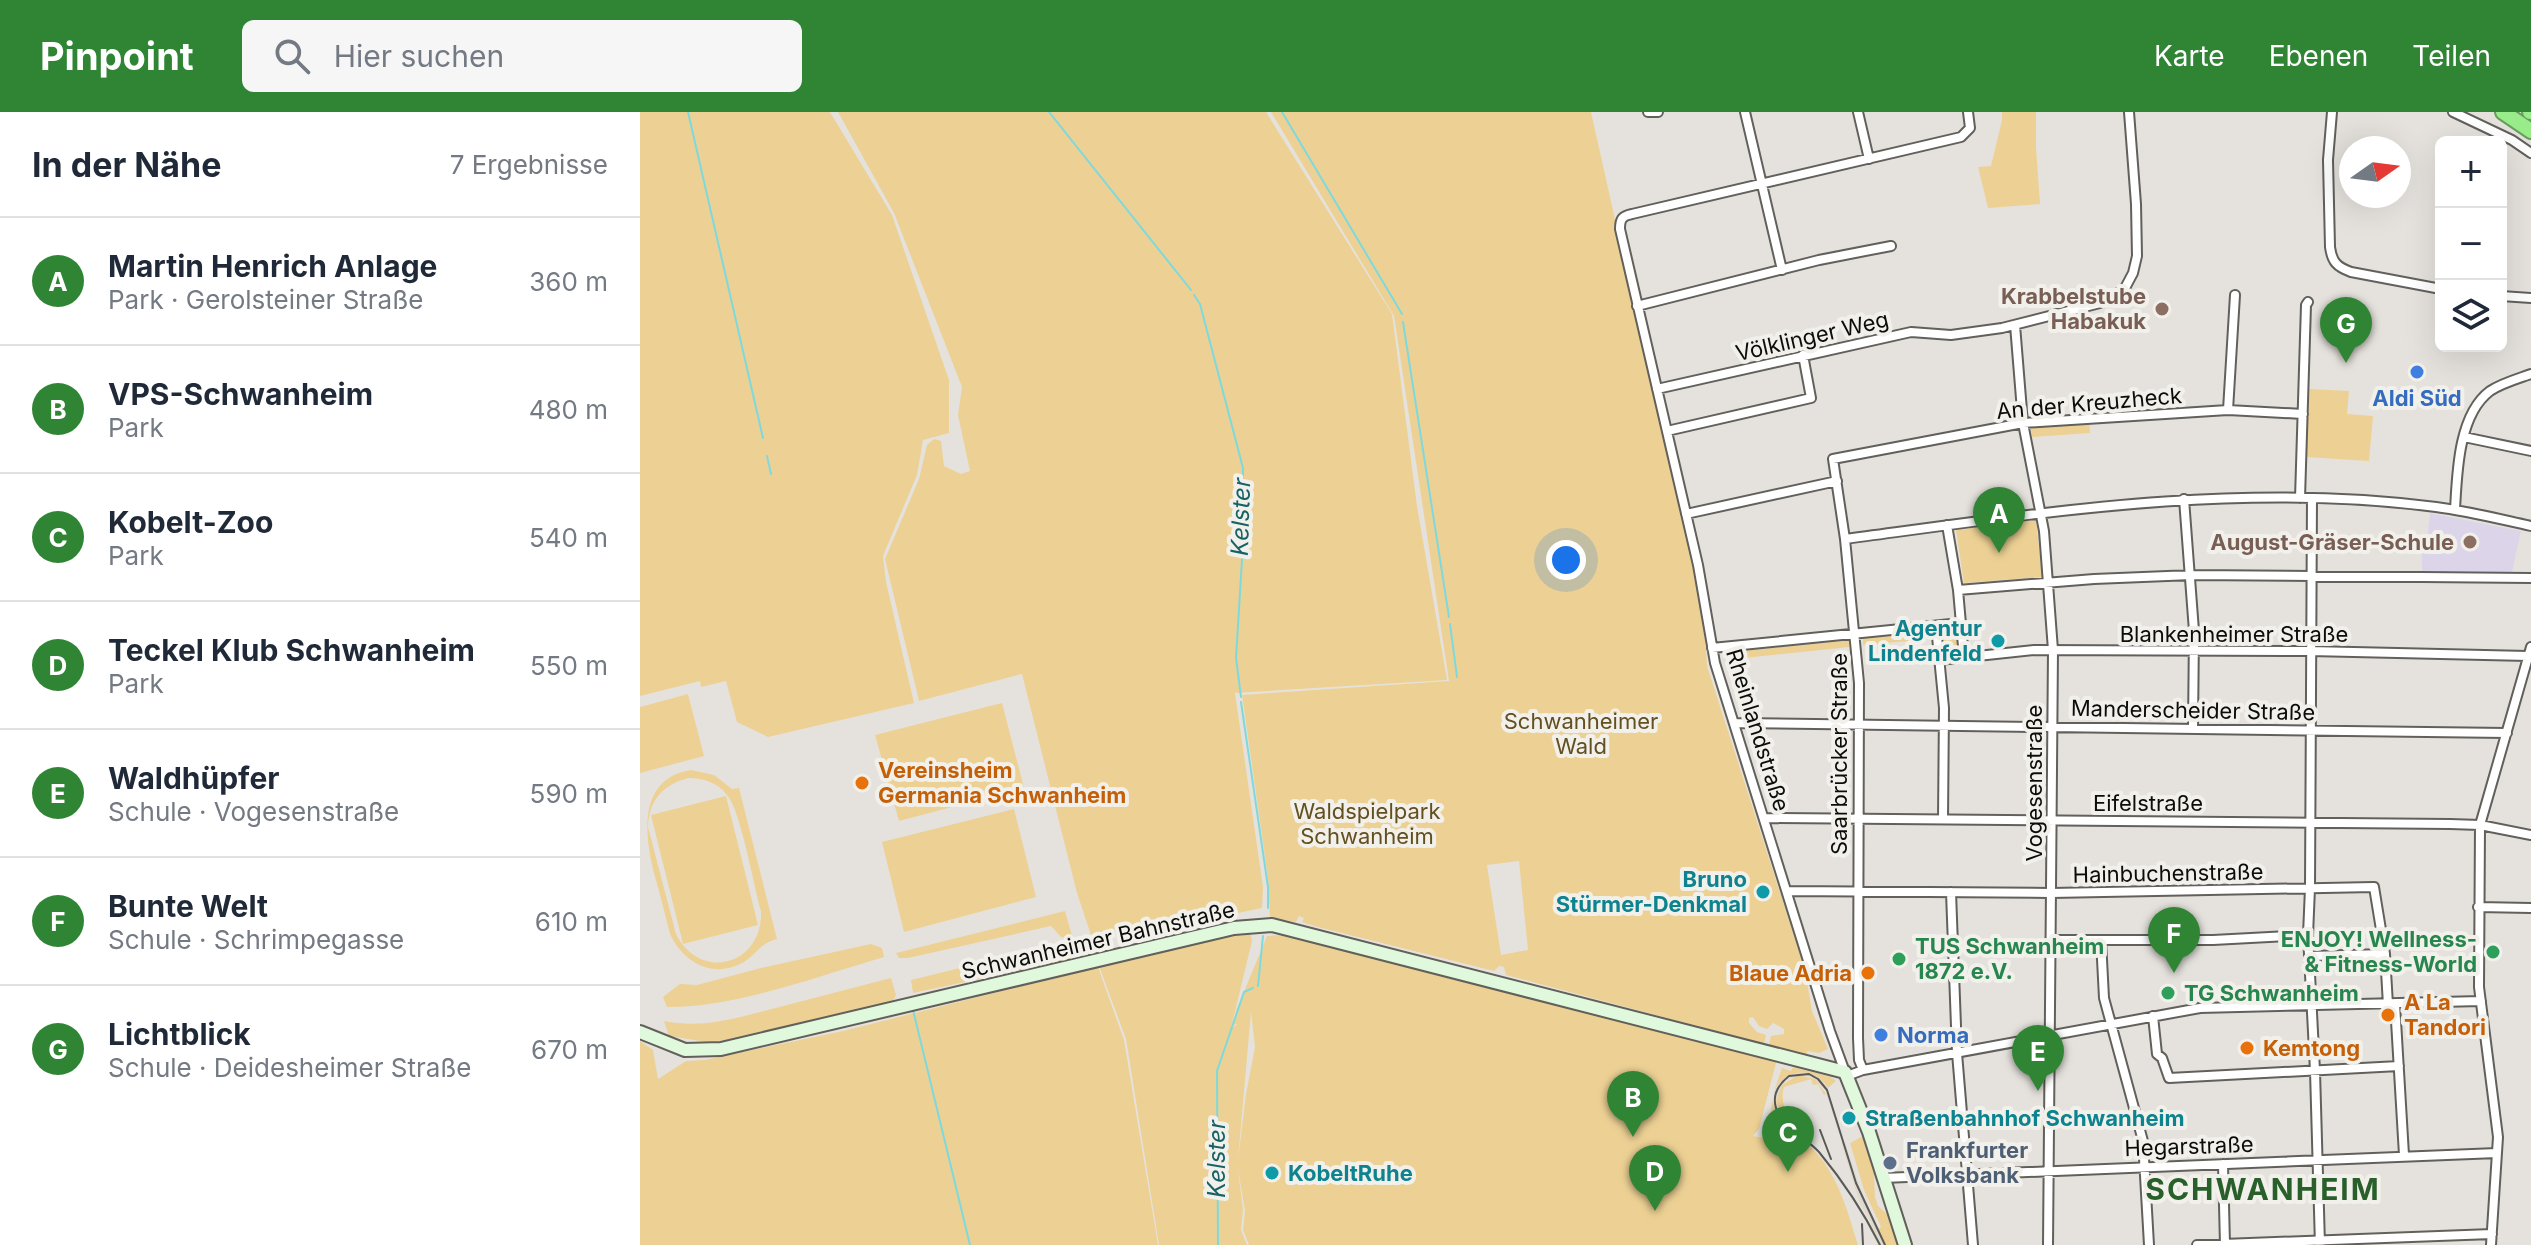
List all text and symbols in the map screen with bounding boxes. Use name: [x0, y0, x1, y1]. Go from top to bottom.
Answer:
search box: [242, 20, 802, 92]
text: Pinpoint: [40, 33, 194, 79]
icon: search: [270, 34, 314, 78]
text: Hier suchen: [334, 38, 504, 74]
text: Karte: [2154, 39, 2225, 73]
text: Ebenen: [2269, 39, 2368, 73]
text: Teilen: [2412, 39, 2491, 73]
north arrow: [2339, 136, 2411, 208]
map controls: [2435, 136, 2507, 352]
button: +: [2435, 136, 2507, 208]
text: In der Nähe: [32, 144, 221, 185]
text: 7 Ergebnisse: [450, 149, 608, 180]
button: −: [2435, 208, 2507, 280]
text: Martin Henrich Anlage: [108, 248, 437, 284]
text: A: [48, 266, 68, 297]
text: 360 m: [529, 266, 608, 297]
button: layers: [2435, 280, 2507, 352]
place label: Krabbelstube Habakuk: [2001, 283, 2146, 334]
text: Park · Gerolsteiner Straße: [108, 284, 423, 315]
pin: G: [2320, 297, 2372, 363]
marker: Krabbelstube Habakuk: [2153, 300, 2171, 318]
street label: Völklinger Weg: [1733, 306, 1891, 366]
marker: Aldi Süd: [2408, 363, 2426, 381]
text: VPS-Schwanheim: [108, 376, 373, 412]
street label: An der Kreuzheck: [1995, 382, 2183, 424]
place label: Aldi Süd: [2372, 385, 2462, 411]
text: B: [49, 394, 67, 425]
text: 480 m: [529, 394, 608, 425]
text: Park: [108, 412, 164, 443]
water label: Kelster: [1225, 477, 1256, 556]
pin: A: [1973, 487, 2025, 553]
text: Kobelt-Zoo: [108, 504, 273, 540]
text: C: [48, 522, 68, 553]
text: 540 m: [529, 522, 608, 553]
place label: August-Gräser-Schule: [2210, 529, 2454, 555]
marker: August-Gräser-Schule: [2461, 533, 2479, 551]
text: Park: [108, 540, 164, 571]
your location: [1546, 540, 1586, 580]
place label: Agentur Lindenfeld: [1868, 615, 1982, 666]
street label: Blankenheimer Straße: [2120, 621, 2348, 647]
text: Teckel Klub Schwanheim: [108, 632, 475, 668]
marker: Agentur Lindenfeld: [1989, 632, 2007, 650]
street label: Rheinlandstraße: [1721, 646, 1795, 814]
text: D: [49, 650, 67, 681]
text: 550 m: [530, 650, 608, 681]
street label: Saarbrücker Straße: [1826, 653, 1852, 855]
text: Park: [108, 668, 164, 699]
street label: Manderscheider Straße: [2071, 695, 2315, 725]
street label: Vogesenstraße: [2021, 705, 2047, 861]
park label: Schwanheimer Wald: [1504, 708, 1658, 759]
place label: Vereinsheim Germania Schwanheim: [878, 757, 1126, 808]
text: Waldhüpfer: [108, 760, 280, 796]
marker: Vereinsheim Germania Schwanheim: [853, 774, 871, 792]
text: E: [50, 778, 66, 809]
text: 590 m: [530, 778, 608, 809]
street label: Eifelstraße: [2093, 790, 2203, 816]
text: Schule · Vogesenstraße: [108, 796, 399, 827]
park label: Waldspielpark Schwanheim: [1293, 798, 1441, 849]
street label: Hainbuchenstraße: [2072, 858, 2264, 888]
place label: Bruno Stürmer-Denkmal: [1556, 866, 1747, 917]
marker: Bruno Stürmer-Denkmal: [1754, 883, 1772, 901]
text: Bunte Welt: [108, 888, 268, 924]
street label: Schwanheimer Bahnstraße: [959, 896, 1237, 984]
text: F: [50, 906, 66, 937]
text: 610 m: [535, 906, 608, 937]
pin: F: [2148, 907, 2200, 973]
text: Schule · Schrimpegasse: [108, 924, 404, 955]
place label: ENJOY! Wellness- & Fitness-World: [2281, 926, 2477, 977]
place label: TUS Schwanheim 1872 e.V.: [1915, 933, 2104, 984]
marker: ENJOY! Wellness- & Fitness-World: [2484, 943, 2502, 961]
marker: TUS Schwanheim 1872 e.V.: [1890, 950, 1908, 968]
place label: Blaue Adria: [1729, 960, 1852, 986]
marker: Blaue Adria: [1859, 964, 1877, 982]
place label: TG Schwanheim: [2184, 980, 2359, 1006]
marker: TG Schwanheim: [2159, 984, 2177, 1002]
place label: A La Tandori: [2404, 989, 2486, 1040]
marker: A La Tandori: [2379, 1006, 2397, 1024]
text: Lichtblick: [108, 1016, 251, 1052]
place label: Norma: [1897, 1022, 1969, 1048]
pin: E: [2012, 1025, 2064, 1091]
marker: Norma: [1872, 1026, 1890, 1044]
text: G: [48, 1034, 68, 1065]
text: 670 m: [531, 1034, 608, 1065]
place label: Kemtong: [2263, 1035, 2360, 1061]
marker: Kemtong: [2238, 1039, 2256, 1057]
text: Schule · Deidesheimer Straße: [108, 1052, 472, 1083]
pin: B: [1607, 1071, 1659, 1137]
place label: Straßenbahnhof Schwanheim: [1865, 1105, 2185, 1131]
pin: C: [1762, 1106, 1814, 1172]
marker: Straßenbahnhof Schwanheim: [1840, 1109, 1858, 1127]
water label: Kelster: [1202, 1119, 1231, 1198]
street label: Hegarstraße: [2124, 1131, 2254, 1161]
place label: Frankfurter Volksbank: [1906, 1137, 2028, 1188]
pin: D: [1629, 1145, 1681, 1211]
marker: Frankfurter Volksbank: [1881, 1154, 1899, 1172]
place label: KobeltRuhe: [1288, 1160, 1413, 1186]
marker: KobeltRuhe: [1263, 1164, 1281, 1182]
district label: SCHWANHEIM: [2145, 1171, 2381, 1207]

